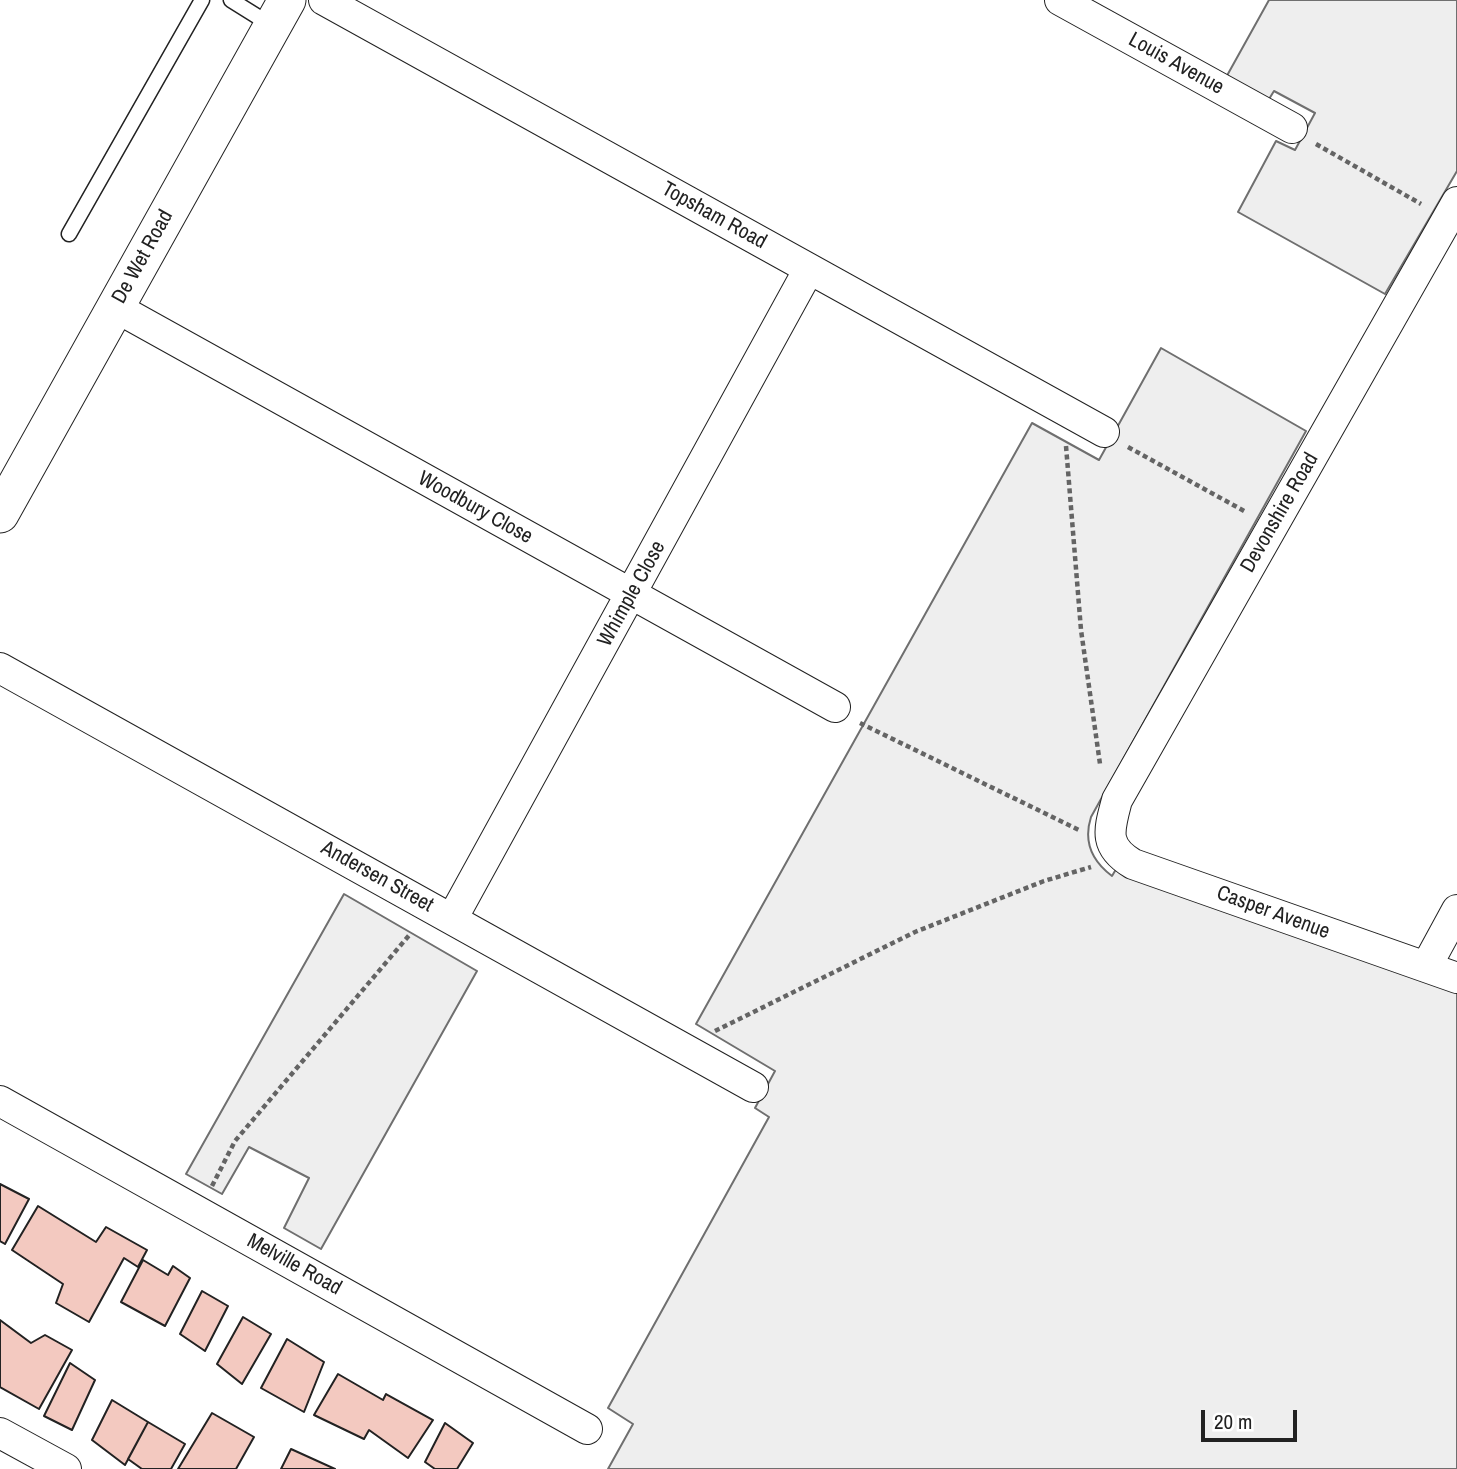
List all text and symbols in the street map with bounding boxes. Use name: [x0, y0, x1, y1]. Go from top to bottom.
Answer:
street label: Louis Avenue: [1124, 28, 1228, 100]
street label: Topsham Road: [657, 177, 771, 255]
street label: De Wet Road: [107, 206, 179, 308]
street label: Devonshire Road: [1236, 449, 1324, 577]
street label: Woodbury Close: [413, 466, 537, 550]
street label: Whimple Close: [593, 537, 671, 651]
street label: Andersen Street: [316, 836, 438, 918]
street label: Casper Avenue: [1213, 881, 1333, 945]
street label: Melville Road: [242, 1229, 346, 1301]
scale bar: [1205, 1396, 1301, 1440]
text: 20 m: [1214, 1407, 1252, 1436]

